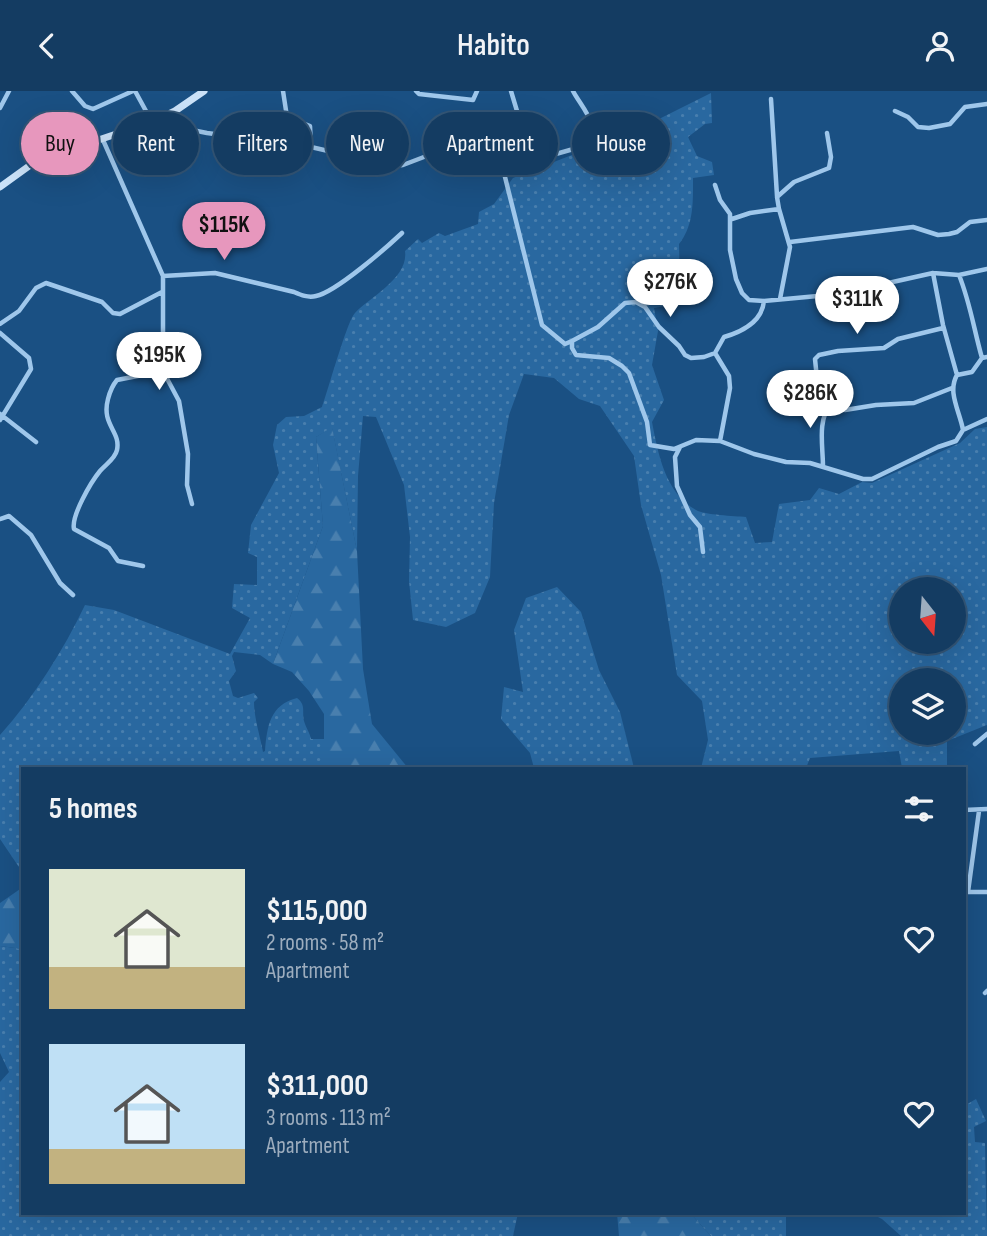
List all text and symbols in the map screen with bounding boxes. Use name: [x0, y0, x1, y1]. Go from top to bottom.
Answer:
text: Habito: [457, 26, 530, 65]
icon: back: [28, 27, 66, 65]
icon: person: [921, 27, 959, 65]
chip: Buy: [21, 112, 99, 175]
chip: Rent: [113, 112, 199, 175]
chip: Filters: [213, 112, 312, 175]
chip: New: [326, 112, 409, 175]
chip: Apartment: [423, 112, 558, 175]
chip: House: [572, 112, 670, 175]
pin: $115K: [175, 202, 273, 262]
text: $115K: [198, 211, 250, 239]
pin: $276K: [621, 259, 719, 319]
text: $276K: [643, 268, 697, 296]
pin: $311K: [808, 277, 906, 336]
text: $311K: [831, 285, 883, 313]
pin: $195K: [110, 333, 208, 392]
text: $195K: [132, 341, 186, 369]
pin: $286K: [761, 371, 859, 430]
text: $286K: [783, 379, 837, 407]
north arrow: [889, 577, 966, 655]
map controls: [889, 577, 966, 745]
button: layers: [889, 668, 966, 745]
icon: filters: [900, 790, 938, 828]
text: 5 homes: [49, 791, 138, 827]
text: $115,000: [266, 893, 368, 929]
icon: home: [105, 897, 189, 981]
icon: heart: [900, 920, 938, 958]
text: 2 rooms · 58 m²: [266, 929, 384, 957]
text: Apartment: [266, 957, 350, 985]
text: $311,000: [266, 1068, 369, 1104]
icon: home: [105, 1072, 189, 1156]
icon: heart: [900, 1095, 938, 1133]
text: 3 rooms · 113 m²: [266, 1104, 391, 1132]
text: Apartment: [266, 1132, 350, 1160]

